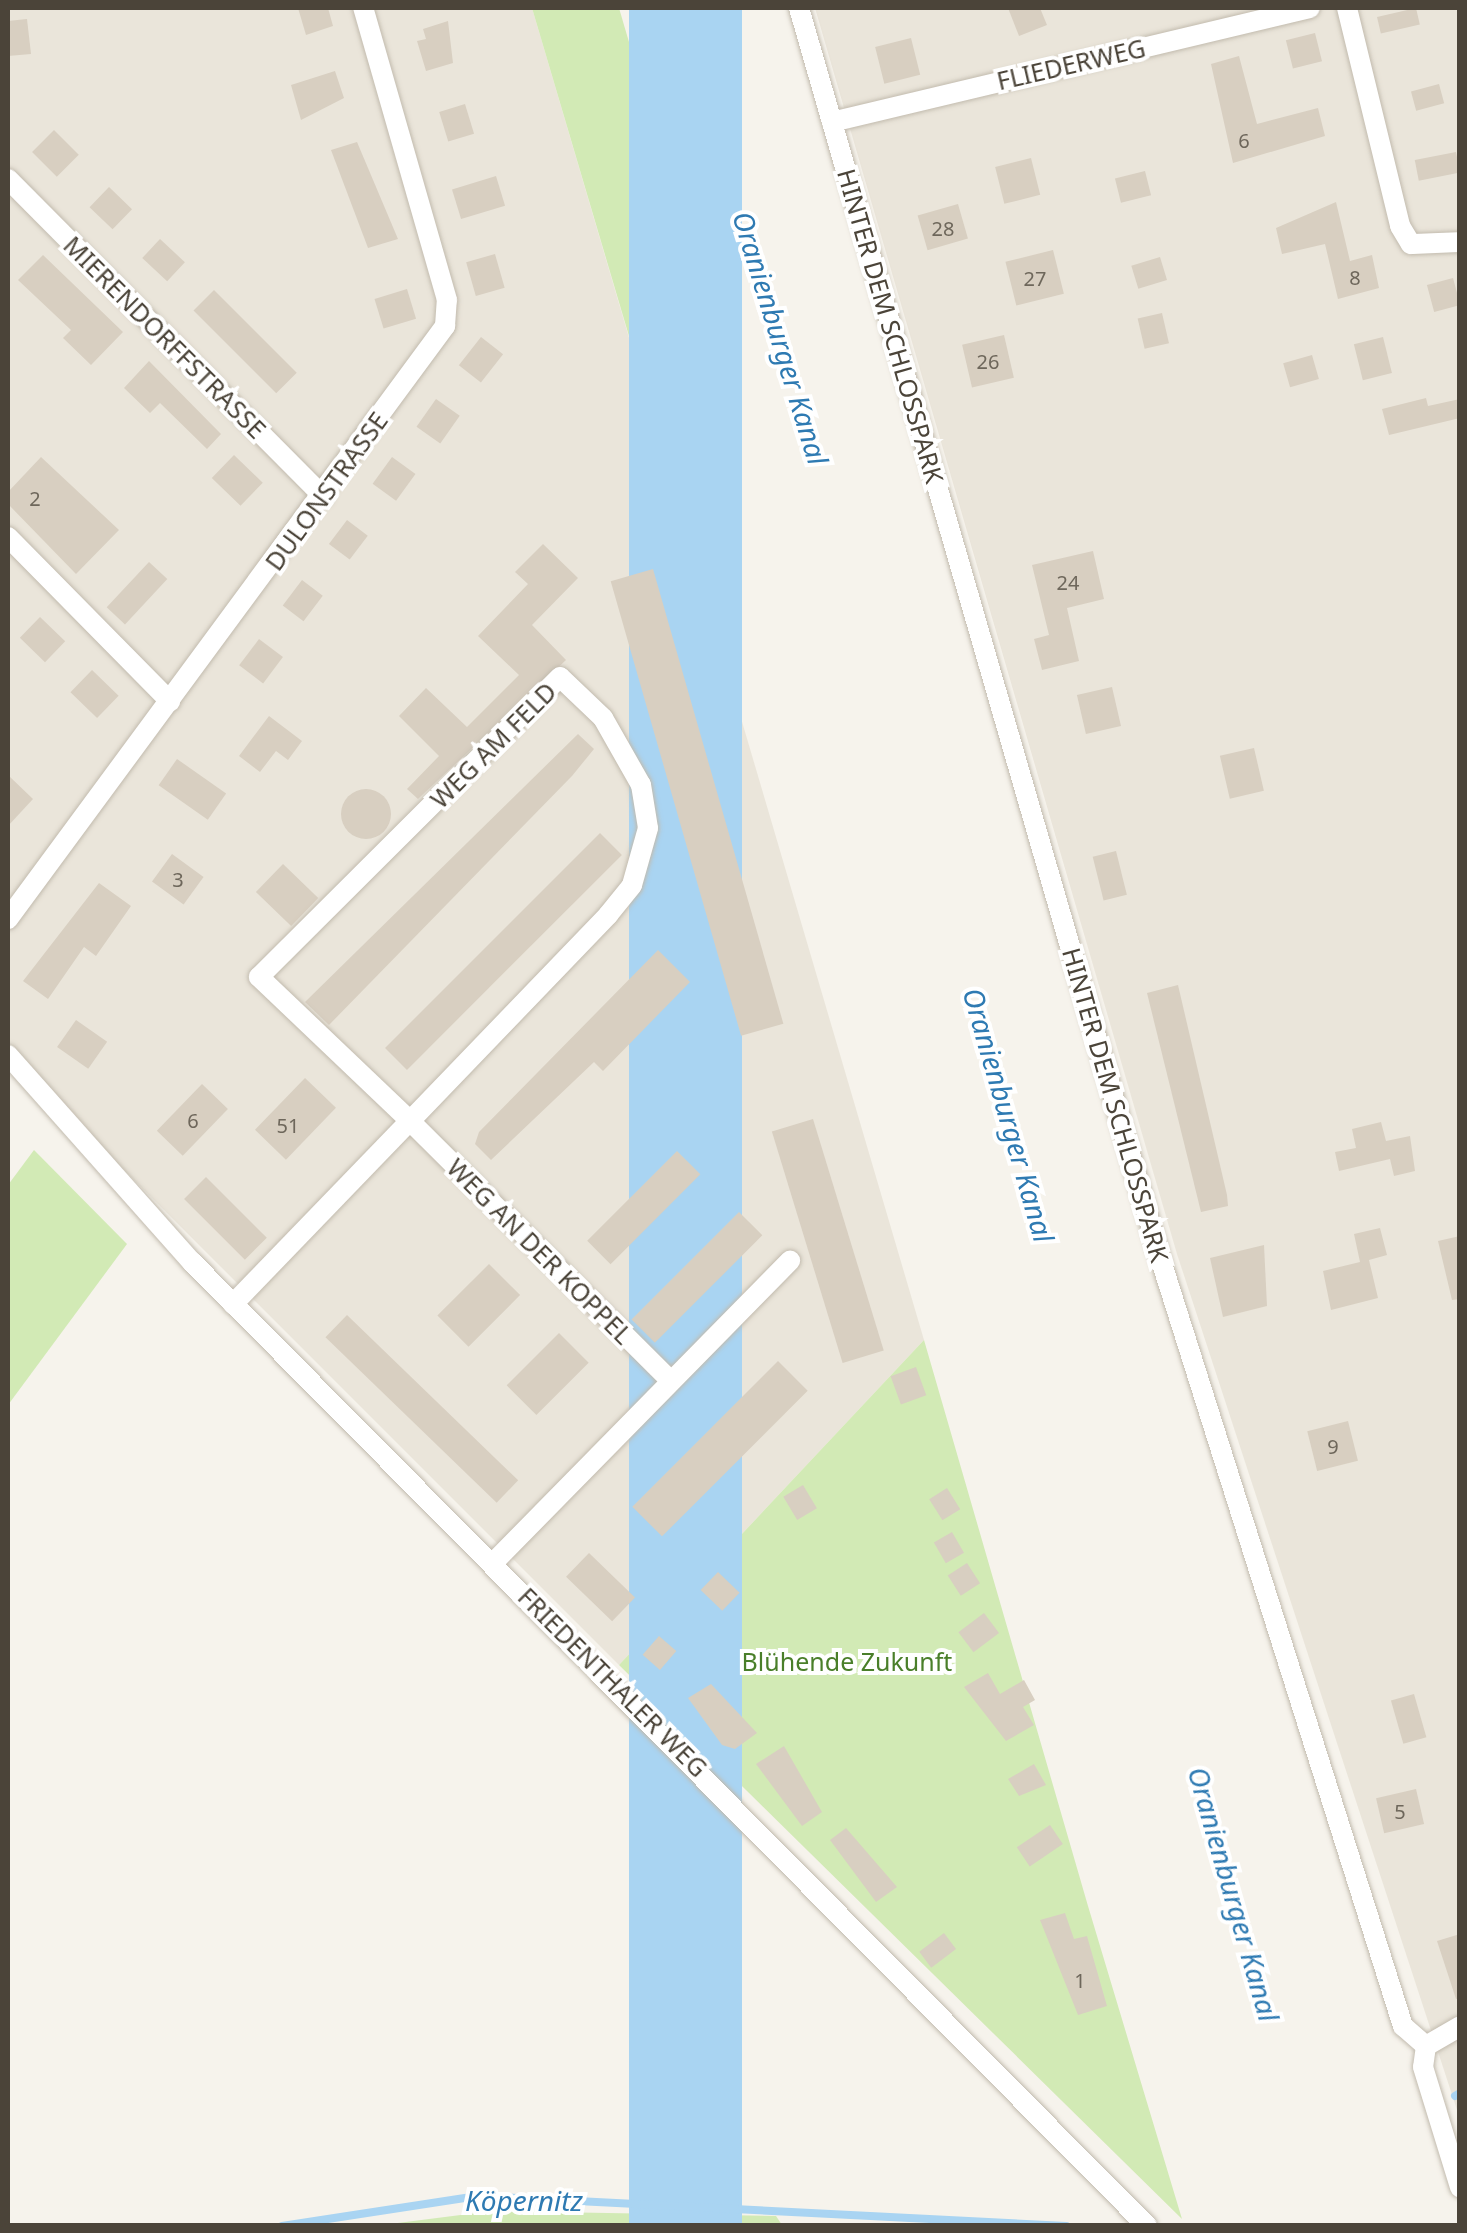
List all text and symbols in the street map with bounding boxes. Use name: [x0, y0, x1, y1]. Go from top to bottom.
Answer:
street label: FLIEDERWEG: [994, 32, 1148, 96]
house number: 6: [1238, 128, 1250, 152]
street label: HINTER DEM SCHLOSSPARK: [832, 165, 950, 487]
water label: Oranienburger Kanal: [726, 207, 836, 469]
house number: 28: [932, 216, 954, 240]
street label: MIERENDORFFSTRASSE: [58, 230, 272, 444]
house number: 8: [1349, 265, 1361, 289]
house number: 27: [1024, 266, 1046, 290]
house number: 26: [977, 349, 999, 373]
street label: DULONSTRASSE: [259, 406, 393, 576]
house number: 2: [29, 486, 41, 510]
house number: 24: [1057, 570, 1079, 594]
street label: WEG AM FELD: [424, 676, 562, 814]
house number: 3: [172, 867, 184, 891]
street label: HINTER DEM SCHLOSSPARK: [1057, 944, 1175, 1266]
water label: Oranienburger Kanal: [957, 984, 1061, 1246]
house number: 6: [187, 1108, 199, 1132]
house number: 51: [277, 1113, 299, 1137]
street label: WEG AN DER KOPPEL: [441, 1152, 639, 1350]
house number: 9: [1327, 1434, 1339, 1458]
street label: FRIEDENTHALER WEG: [512, 1581, 714, 1783]
park label: Blühende Zukunft: [742, 1646, 952, 1676]
water label: Oranienburger Kanal: [1182, 1763, 1286, 2025]
house number: 5: [1394, 1799, 1406, 1823]
house number: 1: [1074, 1968, 1086, 1992]
water label: Köpernitz: [465, 2183, 583, 2217]

